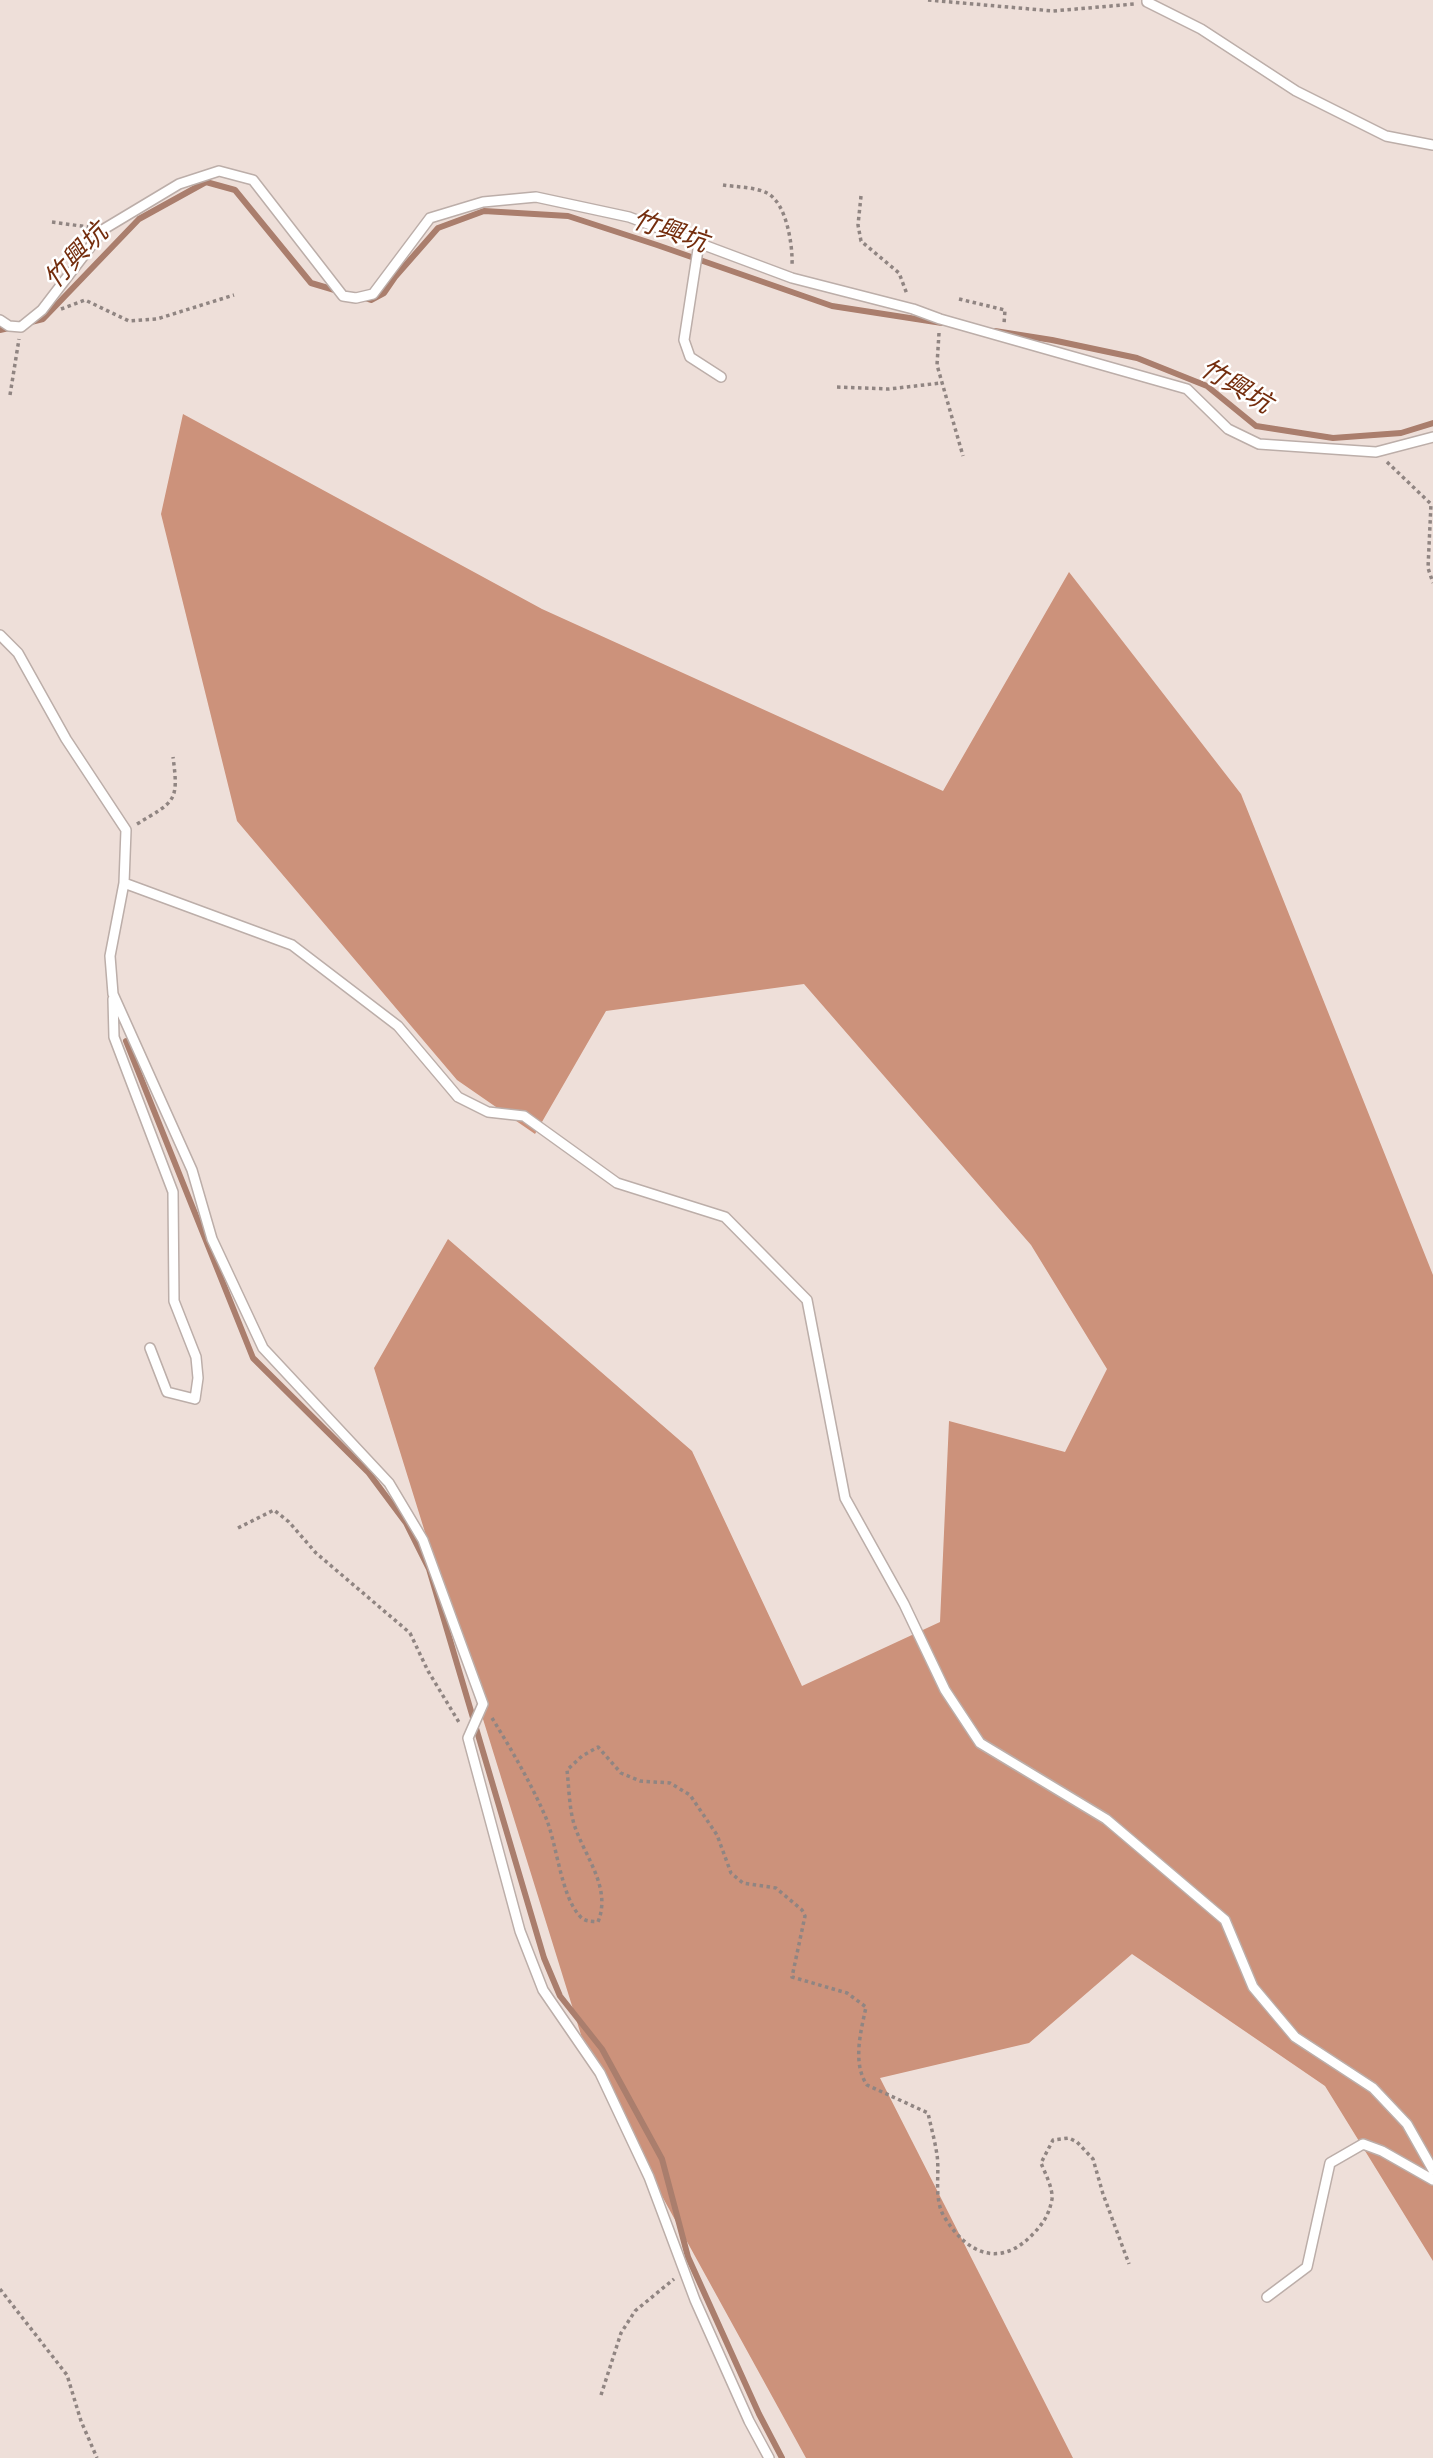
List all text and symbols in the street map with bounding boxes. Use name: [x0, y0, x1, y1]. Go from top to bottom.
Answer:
water label: 竹興坑: [628, 204, 712, 258]
water label: 竹興坑: [38, 217, 114, 295]
water label: 竹興坑: [1195, 353, 1277, 419]

